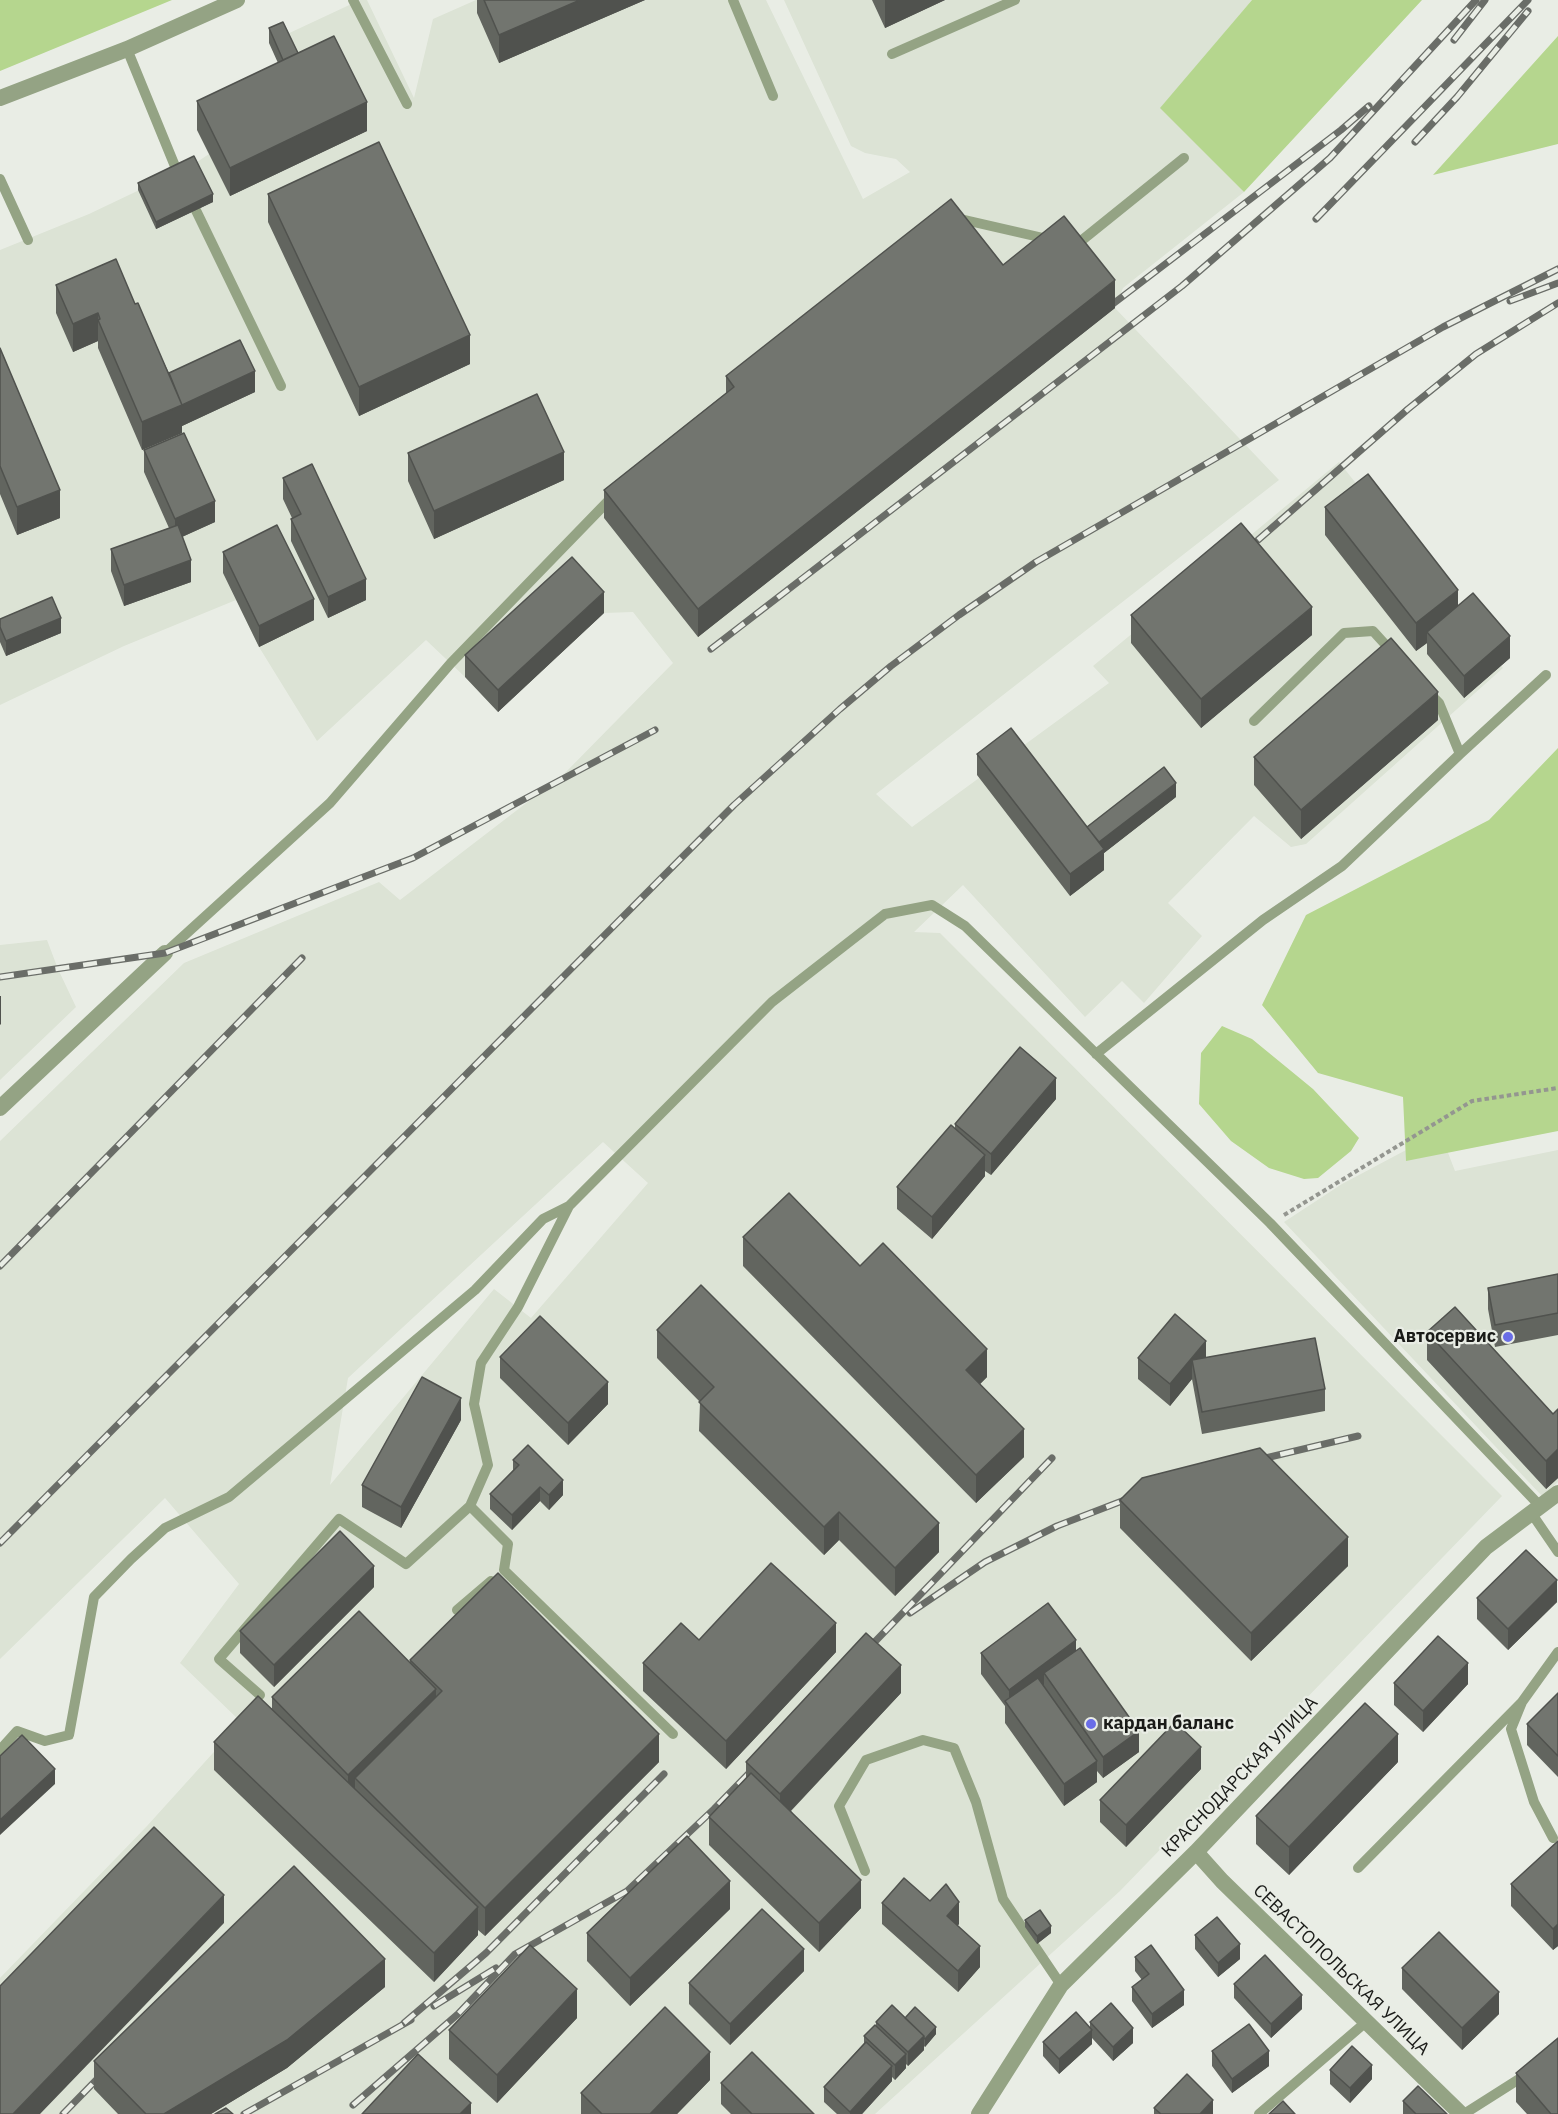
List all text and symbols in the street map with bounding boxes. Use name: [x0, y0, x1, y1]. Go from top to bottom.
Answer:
place label: Автосервис: [1393, 1326, 1496, 1348]
marker: Автосервис: [1501, 1330, 1515, 1344]
street label: КРАСНОДАРСКАЯ УЛИЦА: [1158, 1692, 1322, 1862]
place label: кардан баланс: [1103, 1713, 1234, 1735]
marker: кардан баланс: [1084, 1717, 1098, 1731]
street label: СЕВАСТОПОЛЬСКАЯ УЛИЦА: [1248, 1880, 1434, 2060]

